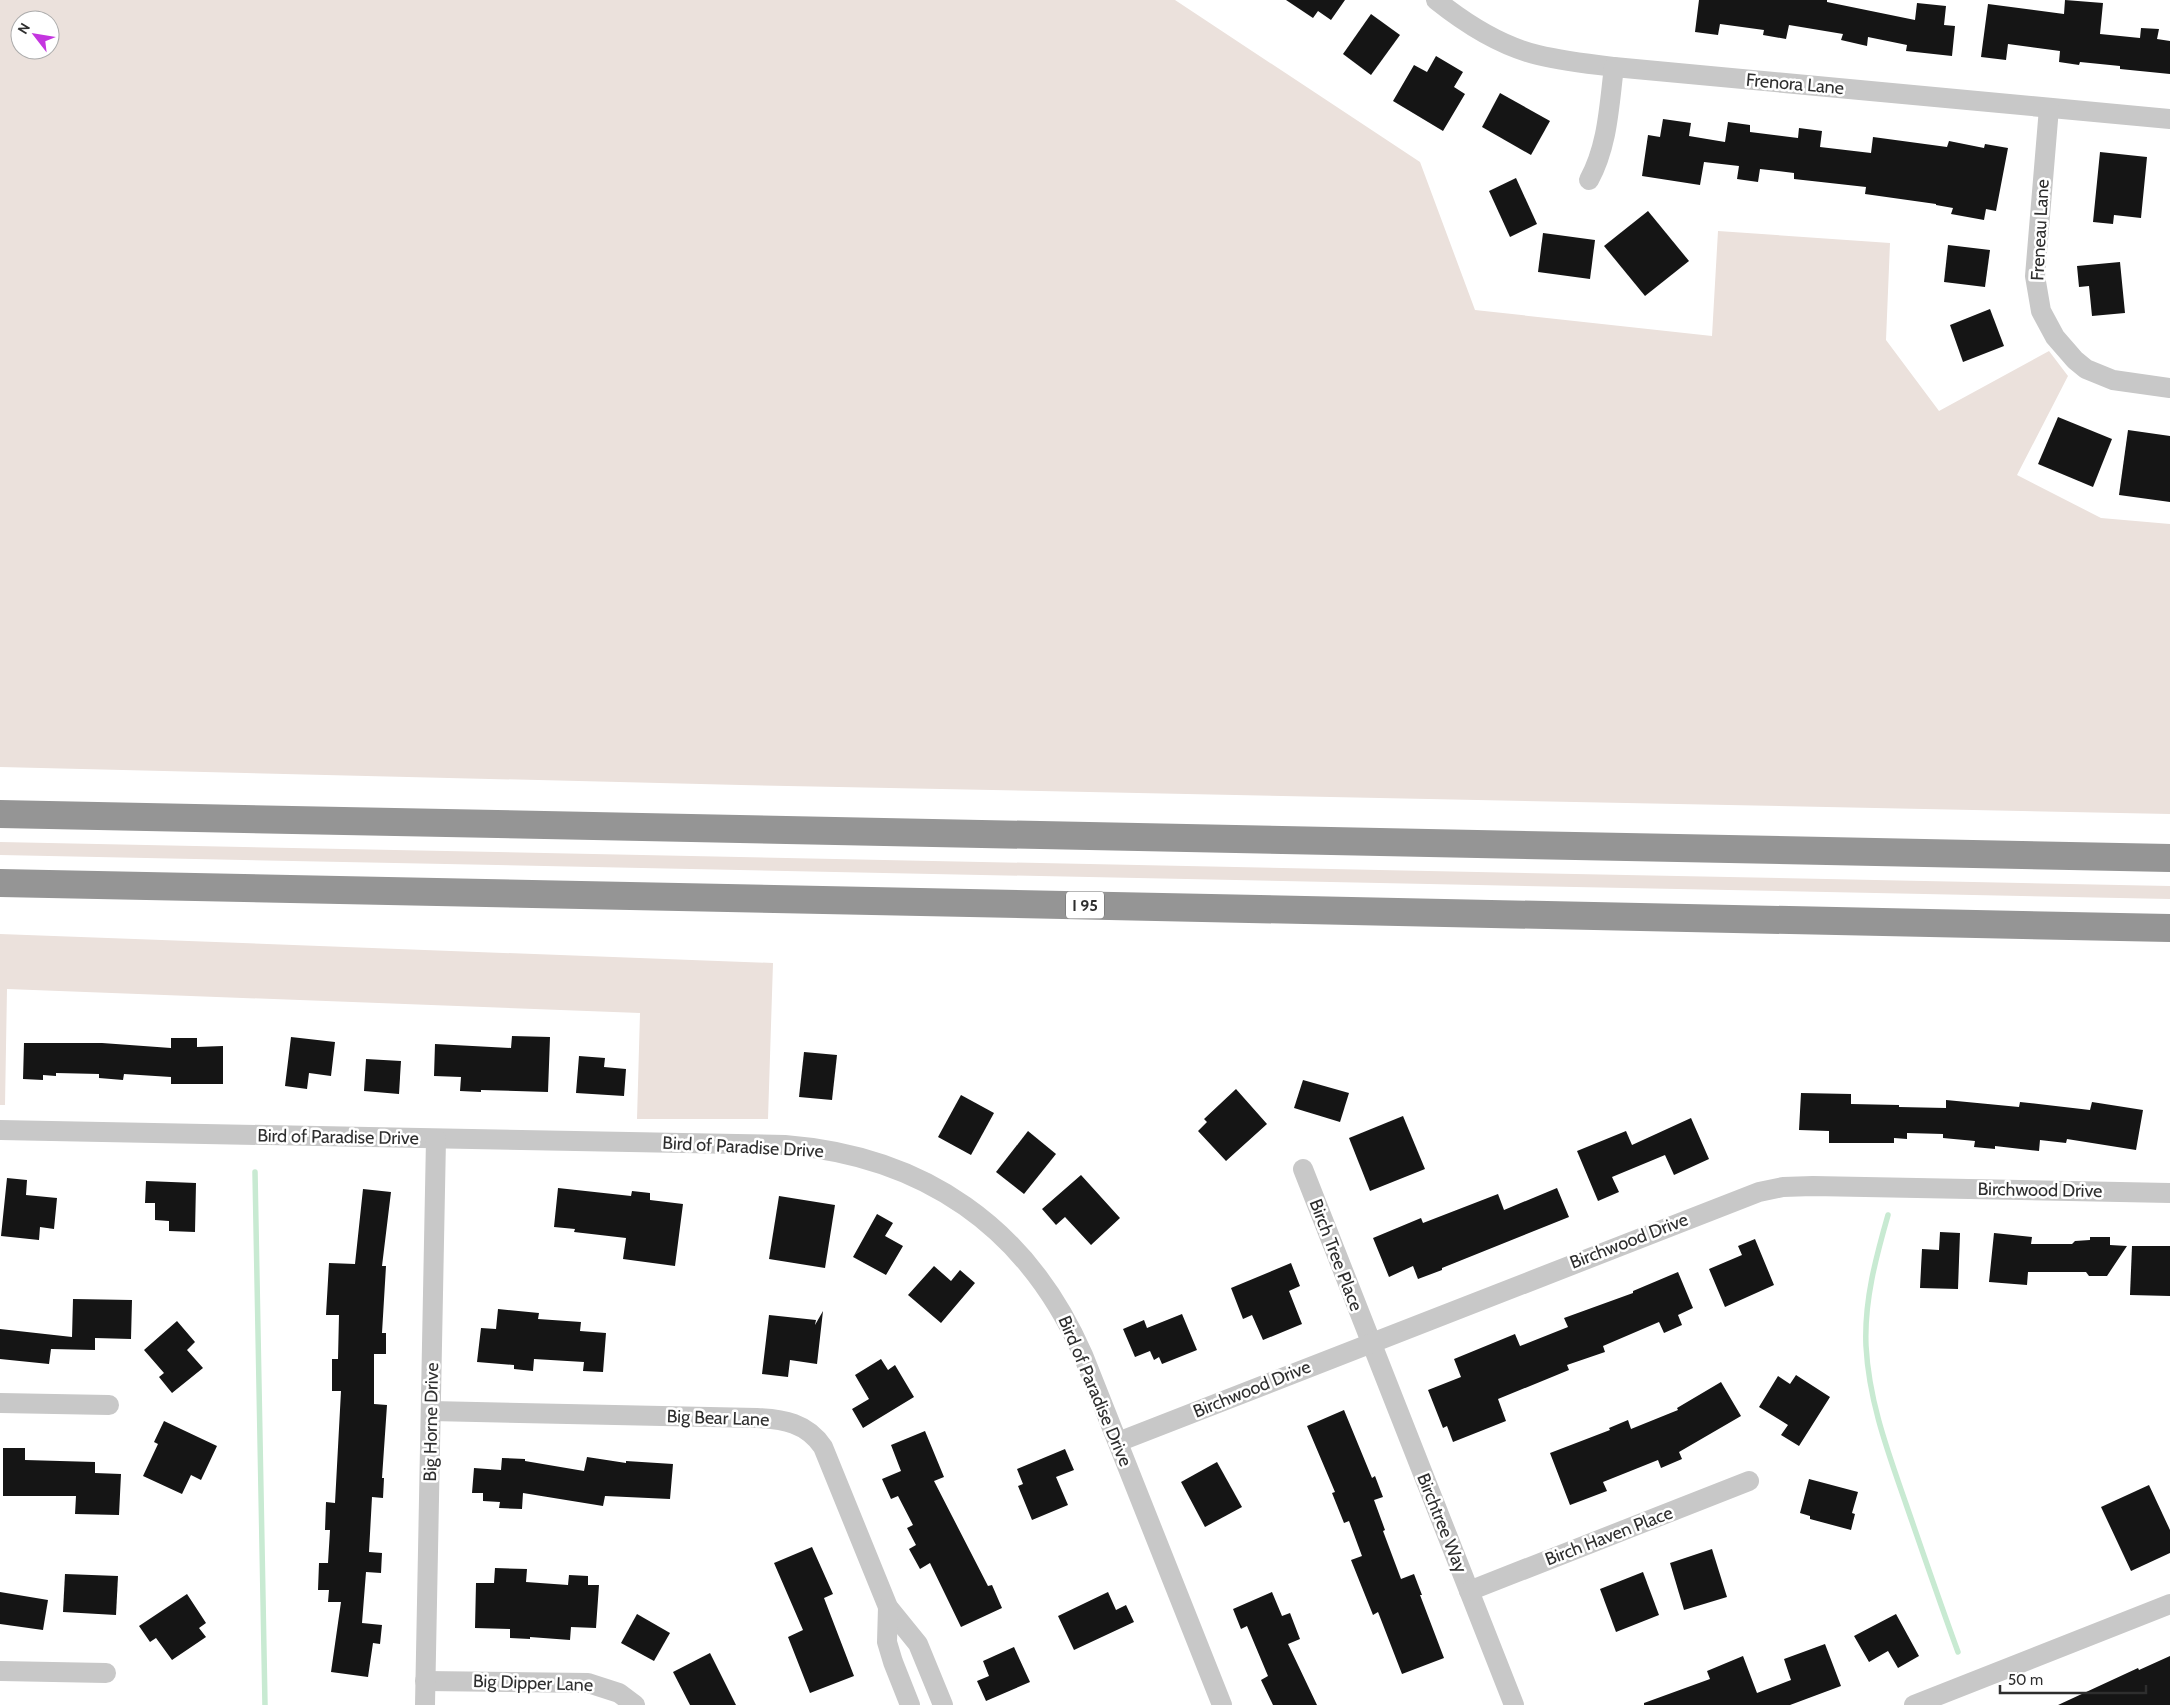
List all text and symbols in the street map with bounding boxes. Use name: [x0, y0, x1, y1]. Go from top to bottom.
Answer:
north arrow: [10, 10, 60, 60]
text: N: [14, 19, 34, 37]
street label: Frenora Lane: [1745, 69, 1845, 99]
street label: Freneau Lane: [2026, 179, 2054, 281]
road number: I 95: [1066, 892, 1104, 918]
street label: Bird of Paradise Drive: [257, 1125, 419, 1149]
street label: Bird of Paradise Drive: [662, 1132, 824, 1162]
street label: Birchwood Drive: [1977, 1178, 2103, 1202]
street label: Birch Tree Place: [1305, 1196, 1367, 1314]
street label: Birchwood Drive: [1567, 1208, 1691, 1274]
street label: Bird of Paradise Drive: [1053, 1312, 1137, 1470]
street label: Birchwood Drive: [1190, 1355, 1314, 1423]
street label: Big Horne Drive: [419, 1362, 443, 1482]
street label: Big Bear Lane: [666, 1405, 770, 1431]
street label: Birchtree Way: [1412, 1470, 1472, 1576]
street label: Birch Haven Place: [1542, 1502, 1676, 1570]
scale bar: [2000, 1662, 2146, 1694]
street label: Big Dipper Lane: [473, 1670, 593, 1696]
text: 50 m: [2008, 1671, 2043, 1689]

